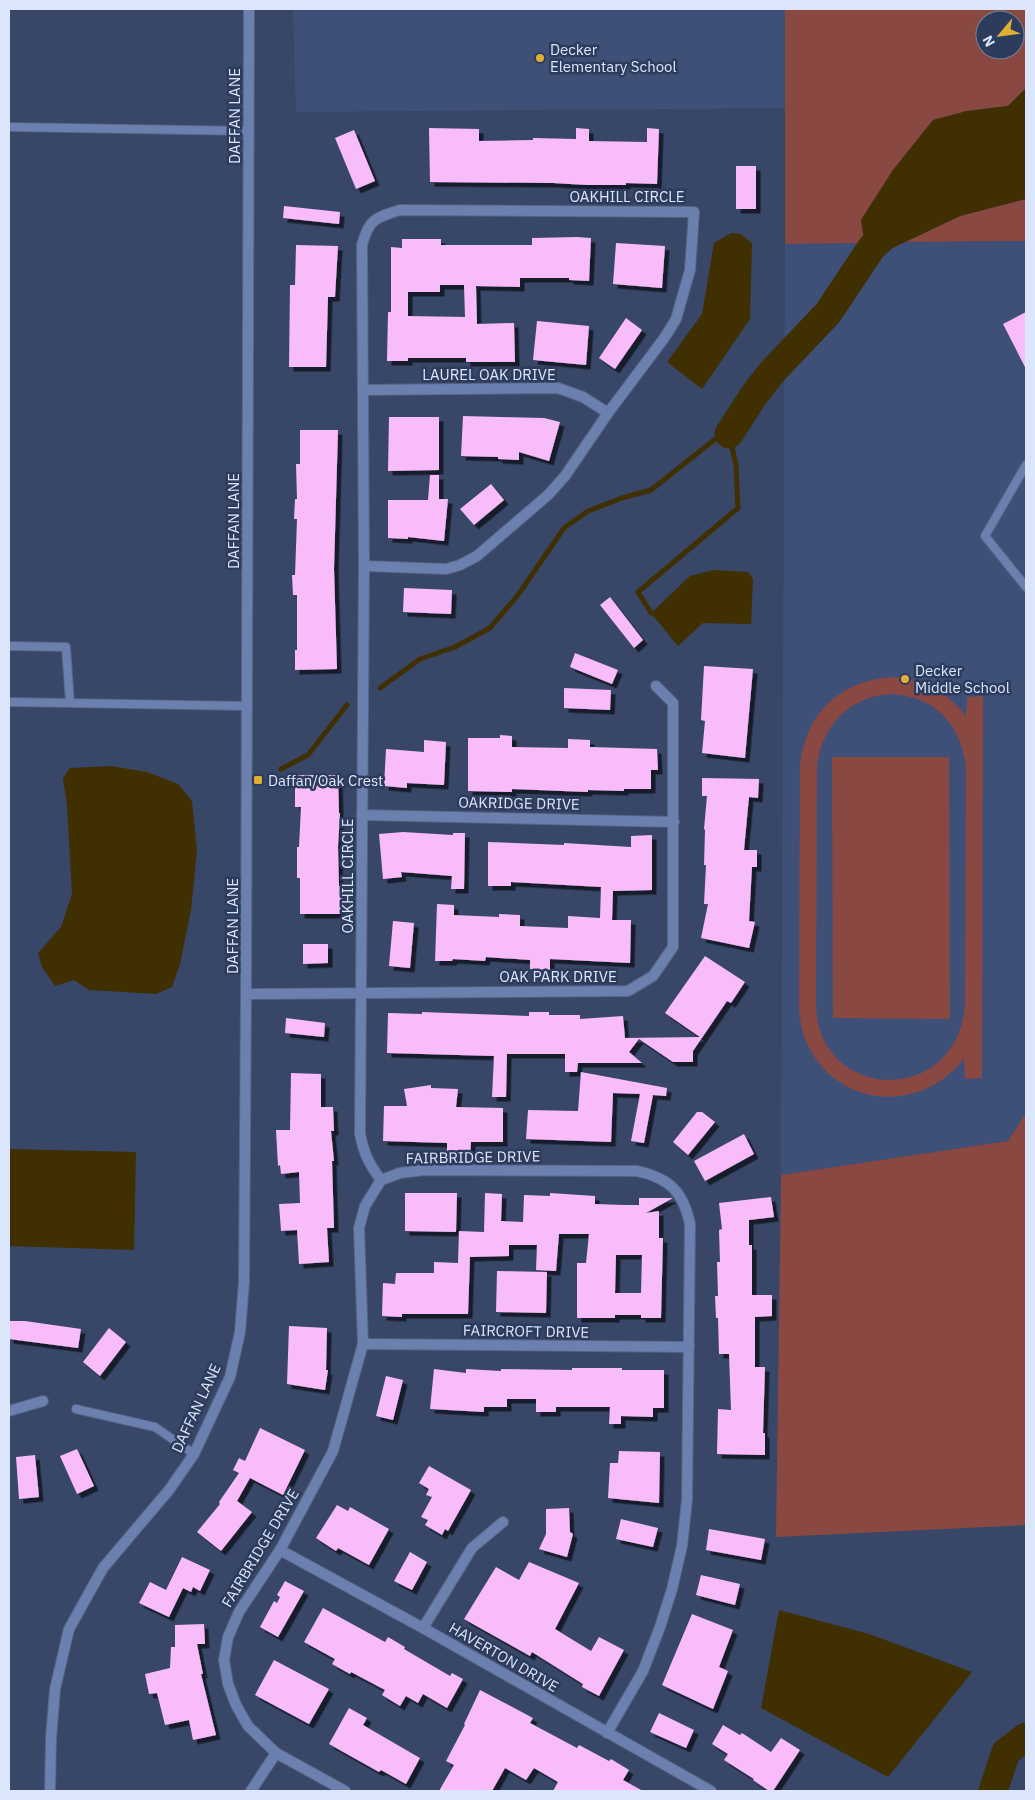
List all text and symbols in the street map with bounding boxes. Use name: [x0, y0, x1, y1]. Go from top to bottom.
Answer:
north arrow: [975, 10, 1025, 60]
text: N: [978, 33, 999, 50]
place label: Decker Elementary School: [550, 40, 677, 76]
marker: Decker Elementary School: [534, 52, 546, 64]
street label: DAFFAN LANE: [225, 68, 244, 164]
street label: OAKHILL CIRCLE: [569, 187, 685, 206]
street label: LAUREL OAK DRIVE: [422, 365, 556, 384]
street label: DAFFAN LANE: [224, 473, 243, 569]
place label: Decker Middle School: [915, 661, 1010, 697]
marker: Decker Middle School: [899, 673, 911, 685]
place label: Daffan/Oak Crest: [268, 771, 383, 790]
marker: Daffan/Oak Crest: [252, 774, 264, 786]
street label: OAKRIDGE DRIVE: [458, 792, 580, 814]
street label: OAKHILL CIRCLE: [338, 818, 357, 934]
street label: DAFFAN LANE: [223, 878, 242, 974]
street label: OAK PARK DRIVE: [499, 967, 617, 986]
street label: FAIRBRIDGE DRIVE: [406, 1146, 540, 1168]
street label: FAIRCROFT DRIVE: [463, 1320, 589, 1342]
street label: DAFFAN LANE: [167, 1360, 225, 1456]
street label: FAIRBRIDGE DRIVE: [217, 1485, 303, 1611]
street label: HAVERTON DRIVE: [446, 1618, 562, 1696]

